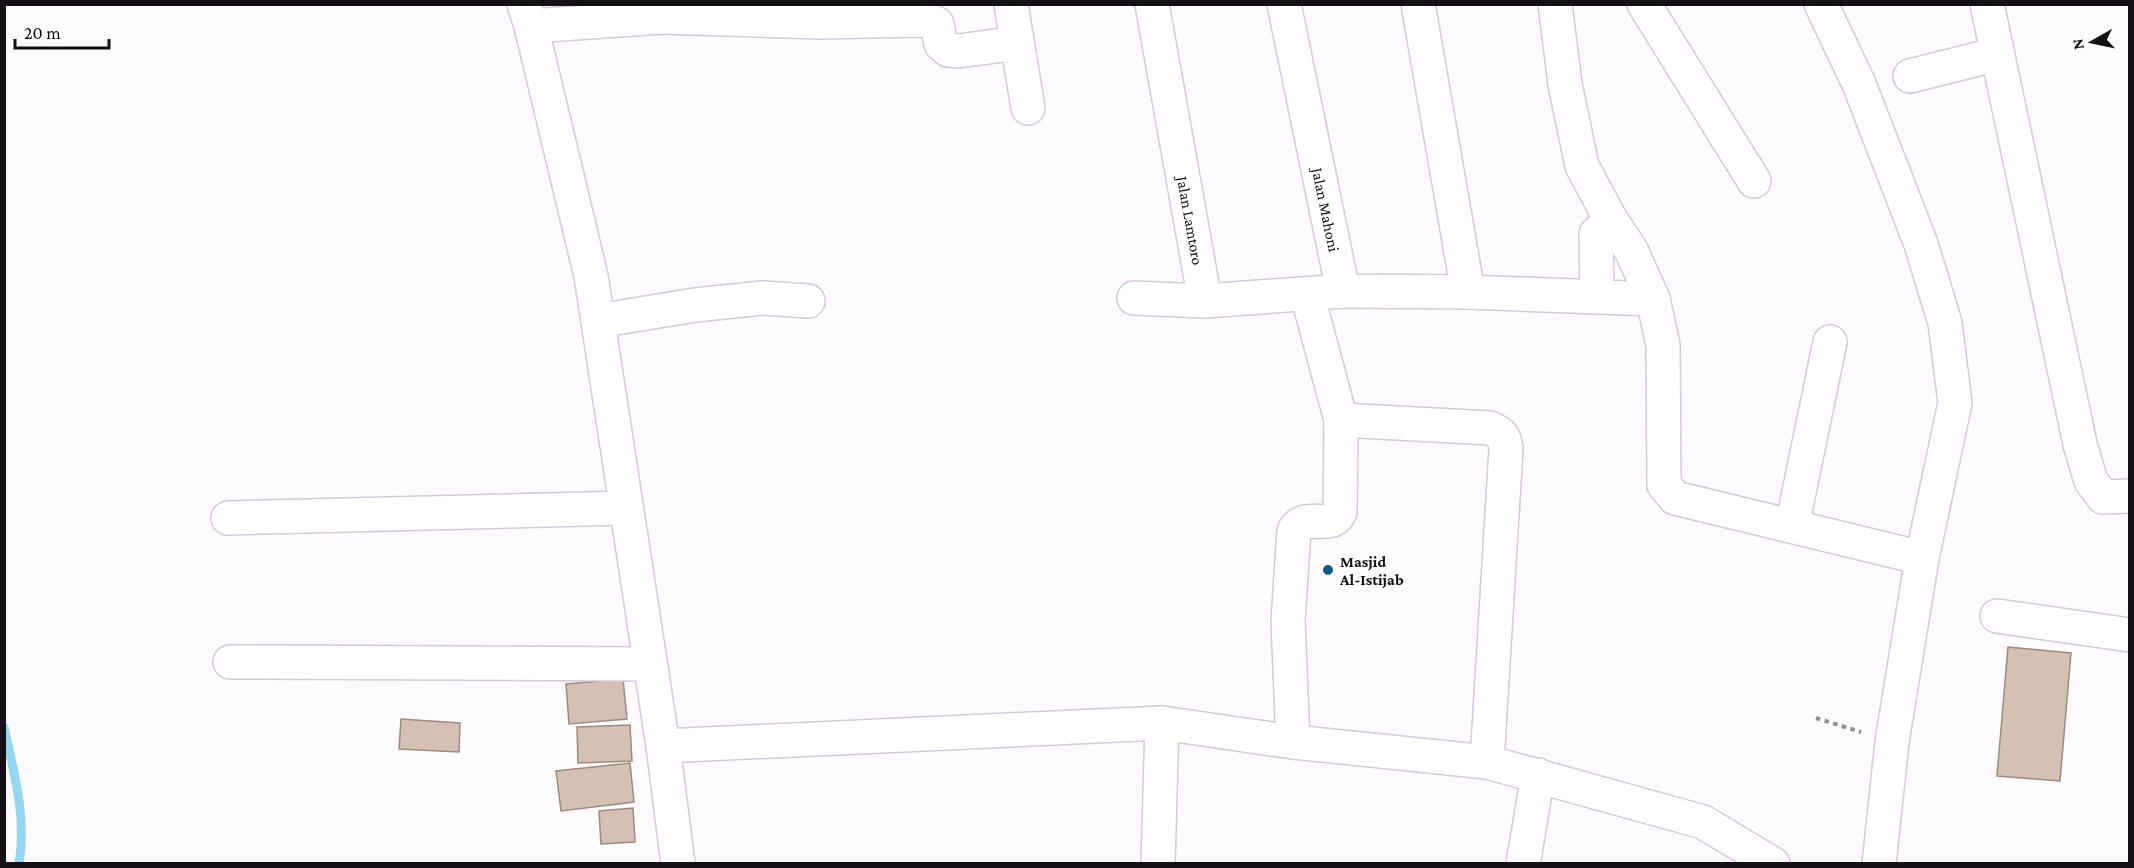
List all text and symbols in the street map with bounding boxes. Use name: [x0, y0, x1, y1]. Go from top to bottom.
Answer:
scale bar: [15, 12, 110, 50]
north arrow: [2062, 12, 2122, 72]
text: 20 m: [24, 23, 61, 43]
text: N: [2068, 37, 2087, 51]
street label: Jalan Mahoni: [1308, 164, 1343, 253]
street label: Jalan Lamtoro: [1173, 173, 1207, 266]
place label: Masjid Al-Istijab: [1339, 553, 1404, 589]
marker: Masjid Al-Istijab: [1321, 563, 1335, 577]

